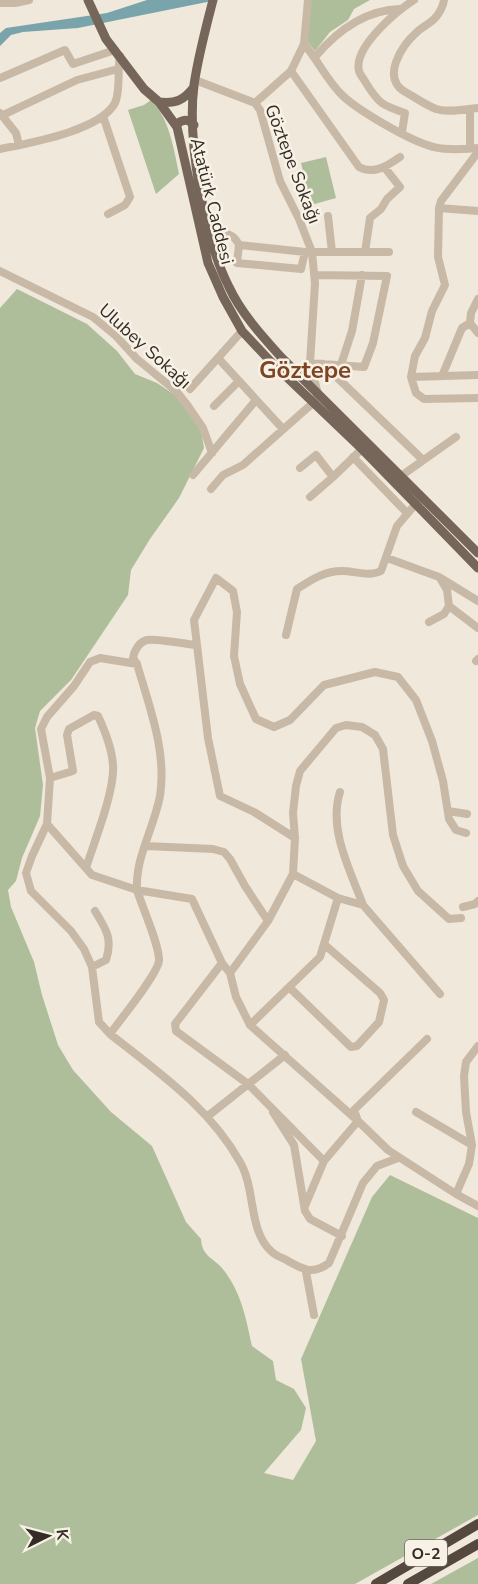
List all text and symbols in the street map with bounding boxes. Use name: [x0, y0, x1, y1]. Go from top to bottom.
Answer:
street label: Göztepe Sokağı: [259, 101, 327, 227]
street label: Atatürk Caddesi: [185, 135, 239, 267]
street label: Ulubey Sokağı: [94, 298, 196, 394]
district label: Göztepe: [259, 354, 351, 386]
north arrow: [18, 1506, 78, 1566]
text: K: [50, 1528, 74, 1542]
road number: O-2: [405, 1540, 447, 1566]

